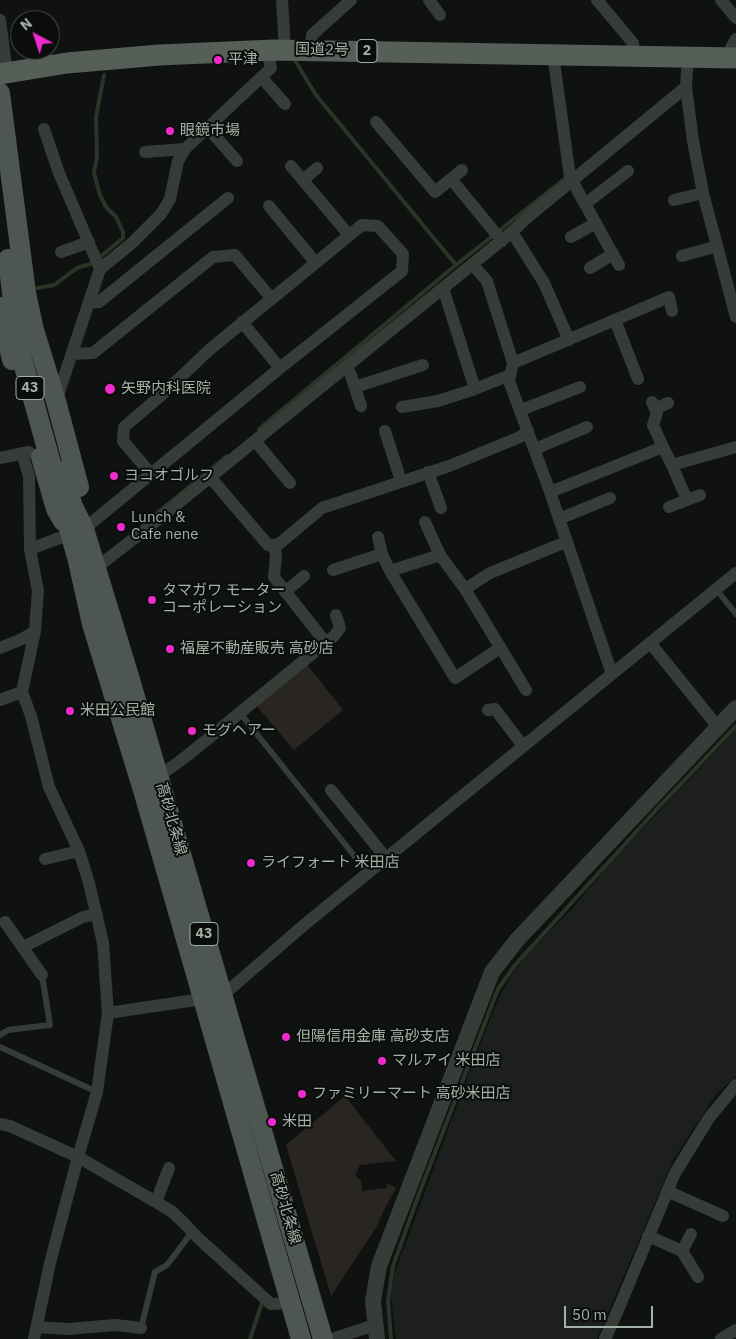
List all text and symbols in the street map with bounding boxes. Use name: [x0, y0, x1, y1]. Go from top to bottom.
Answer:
north arrow: [10, 10, 60, 60]
text: N: [16, 14, 36, 34]
road number: 2: [357, 40, 377, 62]
street label: 国道2号: [295, 41, 349, 59]
place label: 平津: [228, 51, 258, 69]
marker: 平津: [212, 54, 224, 66]
place label: 眼鏡市場: [180, 122, 240, 140]
marker: 眼鏡市場: [164, 125, 176, 137]
road number: 43: [16, 376, 44, 399]
place label: 矢野内科医院: [121, 380, 211, 398]
marker: 矢野内科医院: [103, 382, 117, 396]
place label: ヨコオゴルフ: [124, 467, 214, 485]
marker: ヨコオゴルフ: [108, 470, 120, 482]
place label: Lunch & Cafe nene: [131, 509, 198, 544]
marker: Lunch & Cafe nene: [115, 521, 127, 533]
place label: タマガワ モーター コーポレーション: [162, 582, 286, 617]
marker: タマガワ モーター コーポレーション: [146, 594, 158, 606]
place label: 福屋不動産販売 高砂店: [180, 640, 334, 658]
marker: 福屋不動産販売 高砂店: [164, 643, 176, 655]
place label: 米田公民館: [80, 702, 155, 720]
marker: 米田公民館: [64, 705, 76, 717]
place label: モグヘアー: [202, 722, 276, 740]
marker: モグヘアー: [186, 725, 198, 737]
street label: 高砂北条線: [152, 780, 190, 858]
place label: ライフォート 米田店: [261, 854, 400, 872]
marker: ライフォート 米田店: [245, 857, 257, 869]
road number: 43: [190, 922, 218, 946]
place label: 但陽信用金庫 高砂支店: [296, 1028, 450, 1046]
marker: 但陽信用金庫 高砂支店: [280, 1031, 292, 1043]
place label: マルアイ 米田店: [392, 1052, 501, 1070]
marker: マルアイ 米田店: [376, 1055, 388, 1067]
place label: ファミリーマート 高砂米田店: [312, 1085, 511, 1103]
marker: ファミリーマート 高砂米田店: [296, 1088, 308, 1100]
place label: 米田: [282, 1113, 312, 1131]
marker: 米田: [266, 1116, 278, 1128]
street label: 高砂北条線: [266, 1169, 304, 1247]
scale bar: [566, 1296, 655, 1328]
text: 50 m: [572, 1305, 607, 1324]

